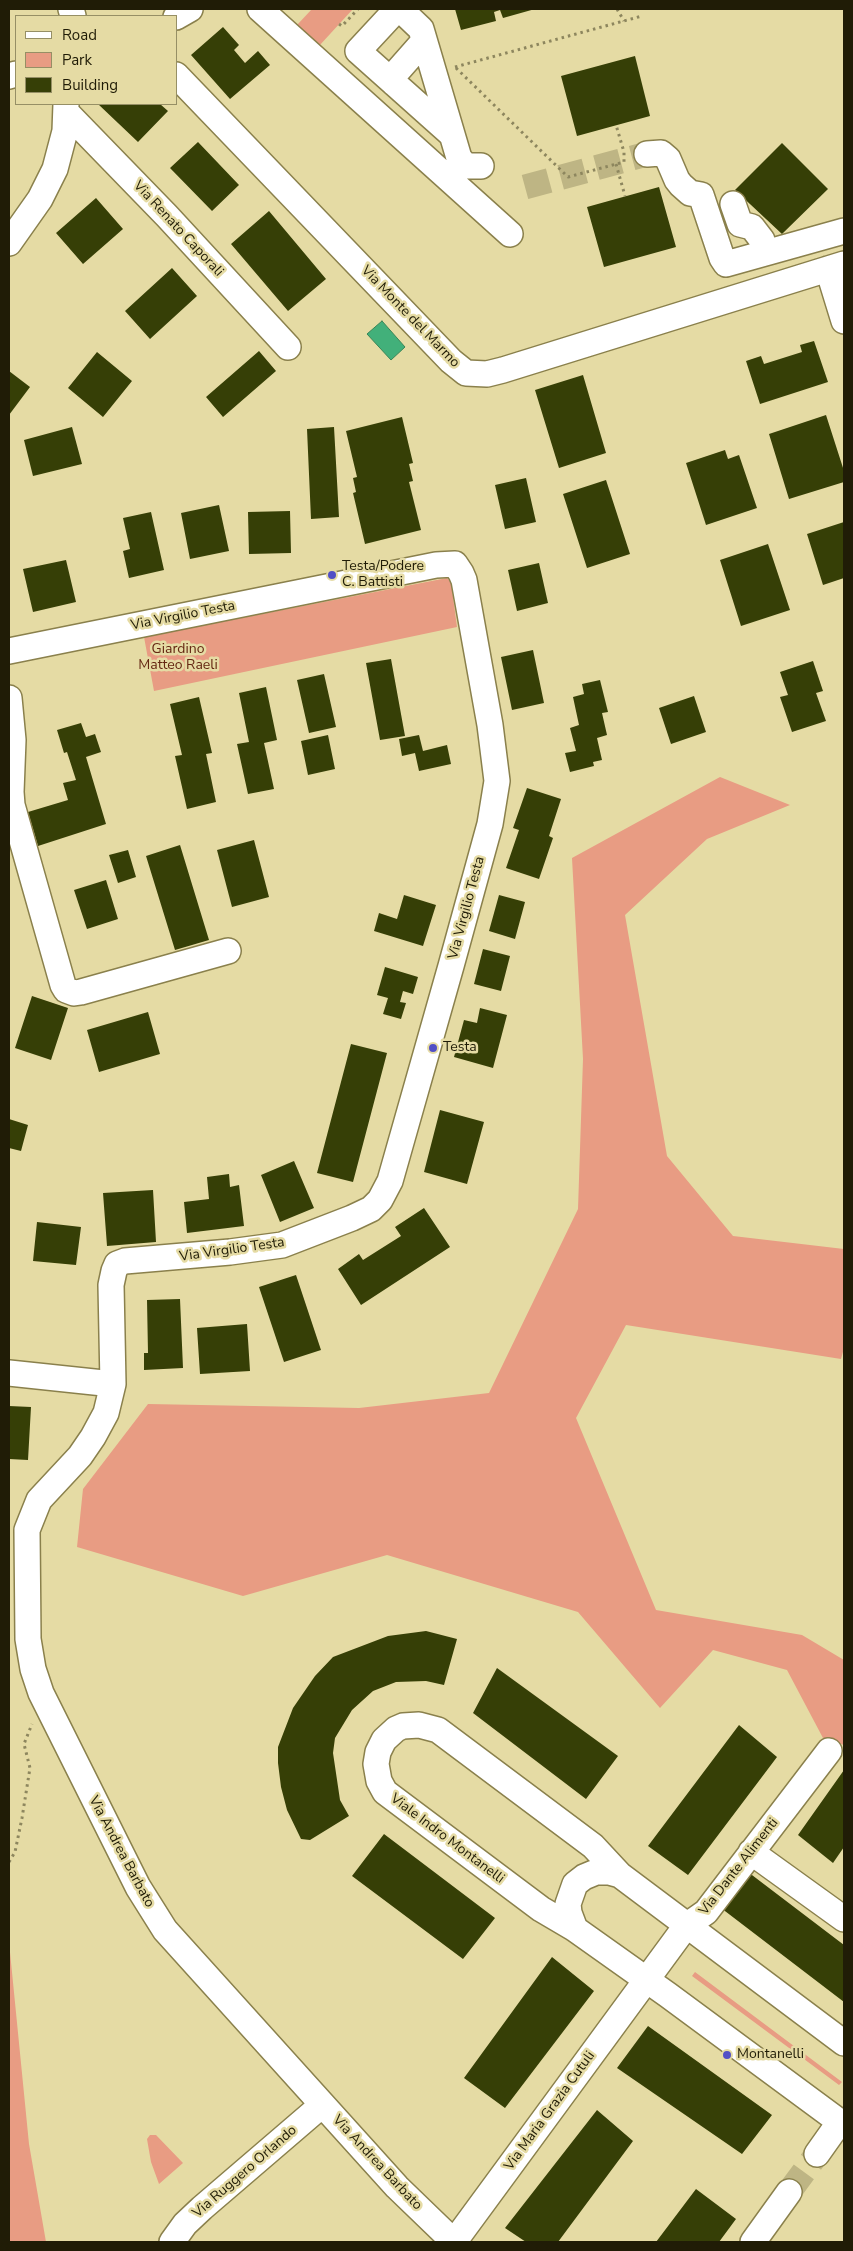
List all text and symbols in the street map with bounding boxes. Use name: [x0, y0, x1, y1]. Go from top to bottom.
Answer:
legend: [15, 15, 178, 105]
text: Road: [62, 25, 97, 45]
text: Park: [62, 50, 92, 70]
text: Building: [62, 75, 118, 95]
street label: Via Renato Caporali: [129, 178, 227, 280]
street label: Via Monte del Marmo: [357, 263, 463, 371]
place label: Testa/Podere C. Battisti: [342, 559, 424, 592]
marker: Testa/Podere C. Battisti: [326, 569, 338, 581]
street label: Via Virgilio Testa: [129, 598, 237, 634]
park label: Giardino Matteo Raeli: [138, 642, 218, 674]
street label: Via Virgilio Testa: [445, 855, 489, 961]
place label: Testa: [443, 1040, 477, 1056]
marker: Testa: [427, 1042, 439, 1054]
street label: Via Virgilio Testa: [178, 1234, 286, 1266]
street label: Viale Indro Montanelli: [387, 1791, 507, 1887]
street label: Via Andrea Barbato: [85, 1793, 157, 1911]
street label: Via Dante Alimenti: [696, 1815, 782, 1919]
place label: Montanelli: [737, 2047, 804, 2063]
street label: Via Maria Grazia Cutuli: [501, 2048, 599, 2174]
marker: Montanelli: [721, 2049, 733, 2061]
street label: Via Andrea Barbato: [329, 2112, 425, 2214]
street label: Via Ruggero Orlando: [189, 2122, 301, 2222]

